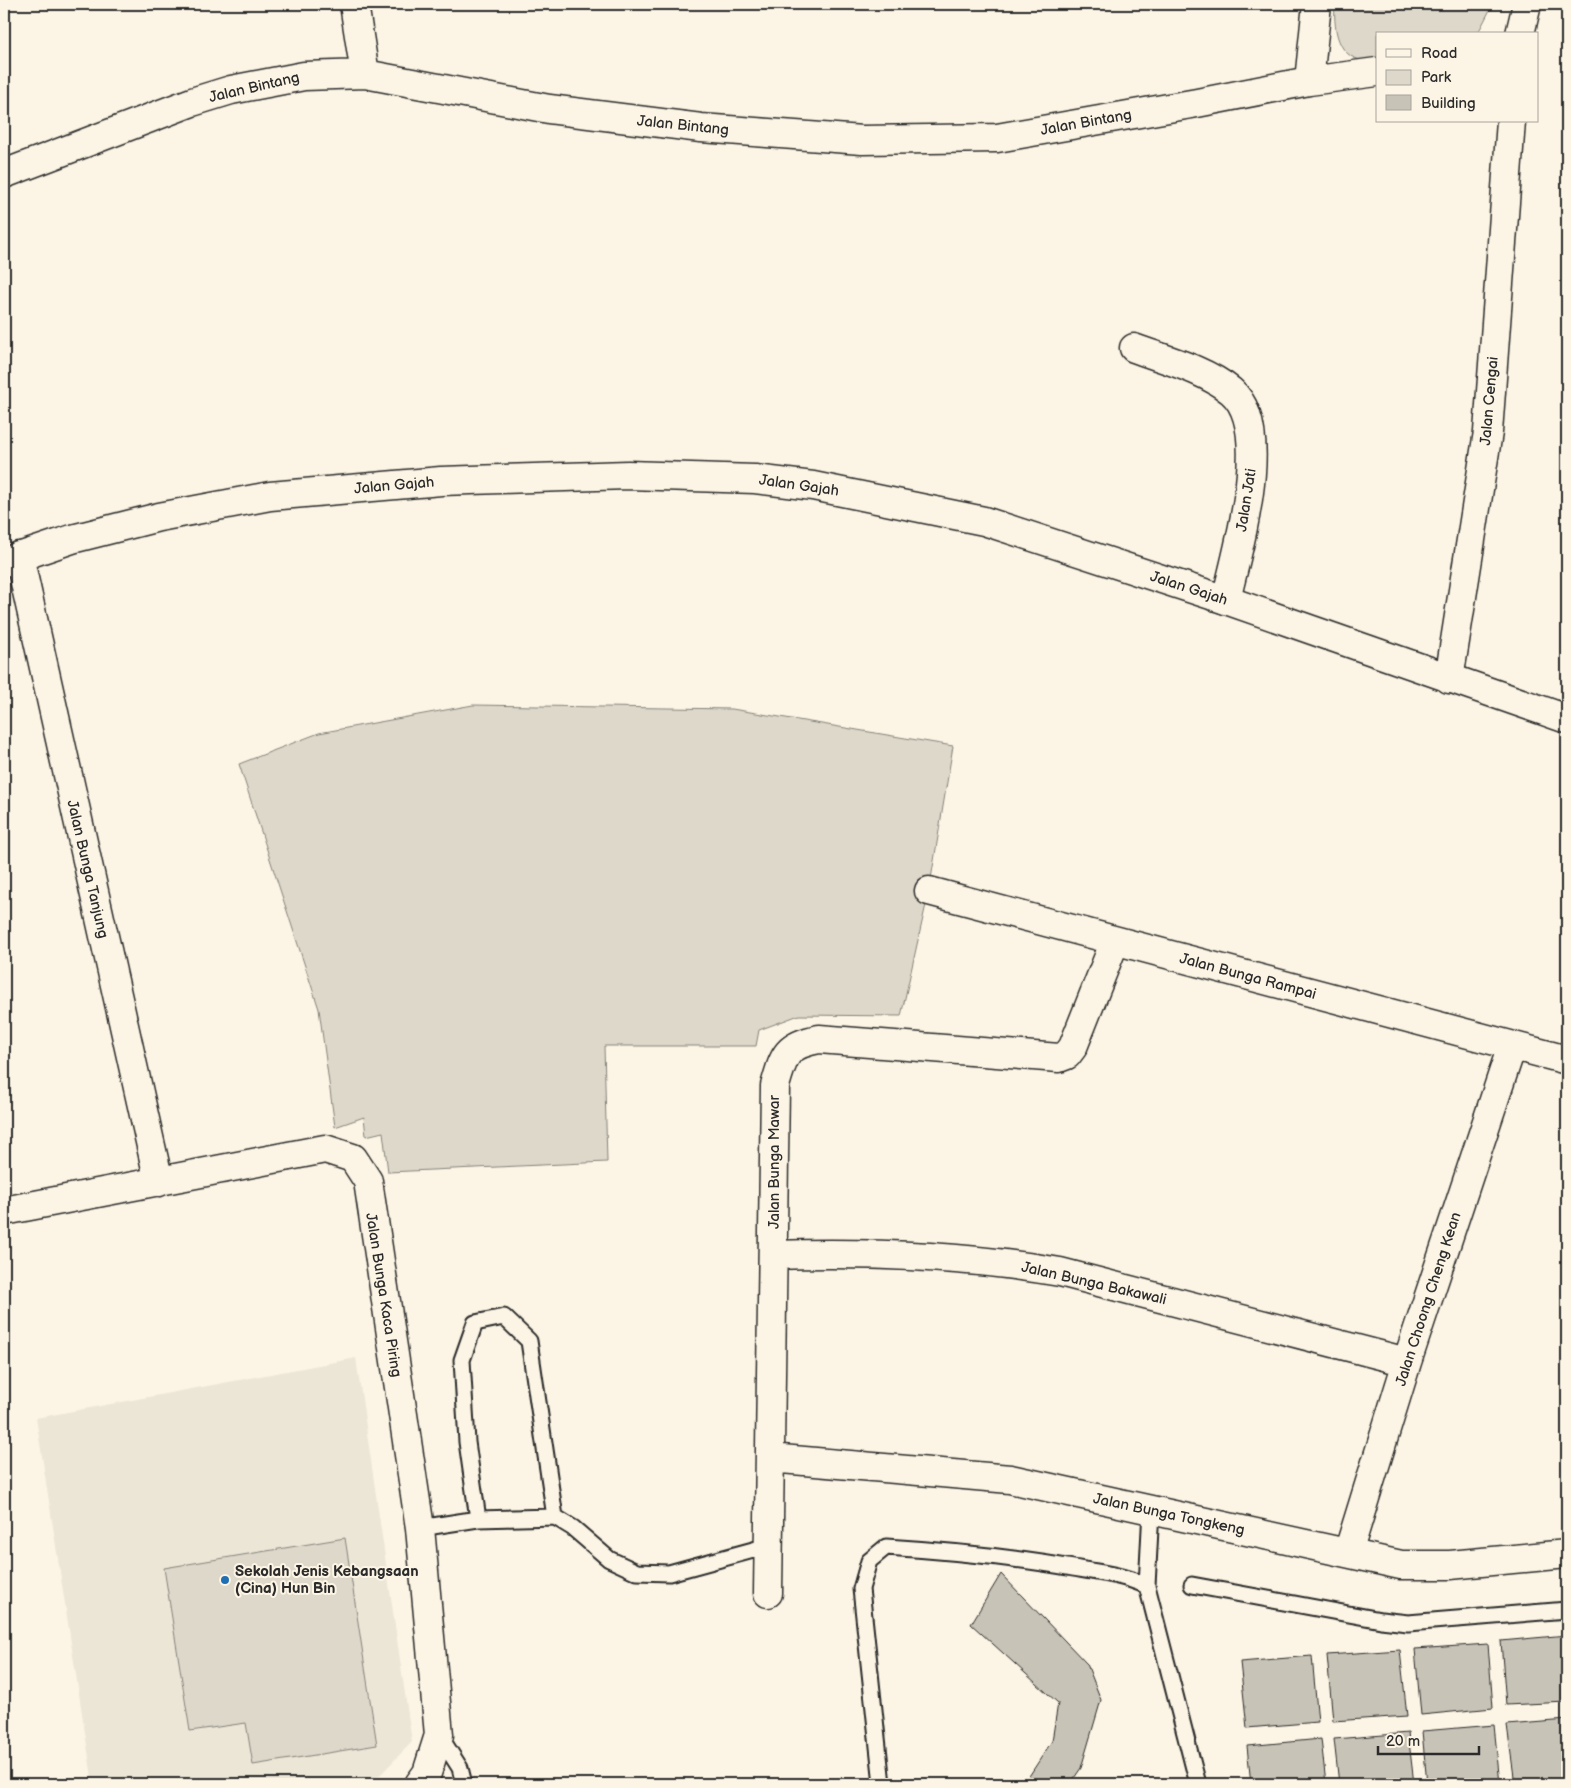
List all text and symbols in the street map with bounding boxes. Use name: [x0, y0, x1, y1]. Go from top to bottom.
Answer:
legend: [1376, 32, 1538, 122]
text: Road: [1421, 44, 1457, 63]
street label: Jalan Bintang: [207, 68, 301, 107]
text: Park: [1421, 68, 1452, 87]
text: Building: [1421, 94, 1476, 113]
street label: Jalan Bintang: [1039, 105, 1133, 140]
street label: Jalan Bintang: [636, 111, 730, 140]
street label: Jalan Cengai: [1476, 356, 1503, 446]
street label: Jalan Jati: [1232, 467, 1261, 533]
street label: Jalan Gajah: [758, 470, 840, 500]
street label: Jalan Gajah: [353, 473, 435, 498]
street label: Jalan Gajah: [1148, 567, 1230, 610]
street label: Jalan Bunga Tanjung: [62, 798, 113, 940]
street label: Jalan Bunga Rampai: [1177, 949, 1318, 1004]
street label: Jalan Bunga Mawar: [765, 1094, 784, 1229]
street label: Jalan Choong Cheng Kean: [1391, 1210, 1466, 1389]
street label: Jalan Bunga Kaca Piring: [361, 1212, 406, 1379]
street label: Jalan Bunga Bakawali: [1020, 1258, 1168, 1309]
street label: Jalan Bunga Tongkeng: [1091, 1489, 1246, 1540]
place label: Sekolah Jenis Kebangsaan (Cina) Hun Bin: [235, 1562, 419, 1598]
marker: Sekolah Jenis Kebangsaan (Cina) Hun Bin: [219, 1574, 231, 1586]
scale bar: [1378, 1723, 1480, 1755]
text: 20 m: [1386, 1732, 1420, 1751]

